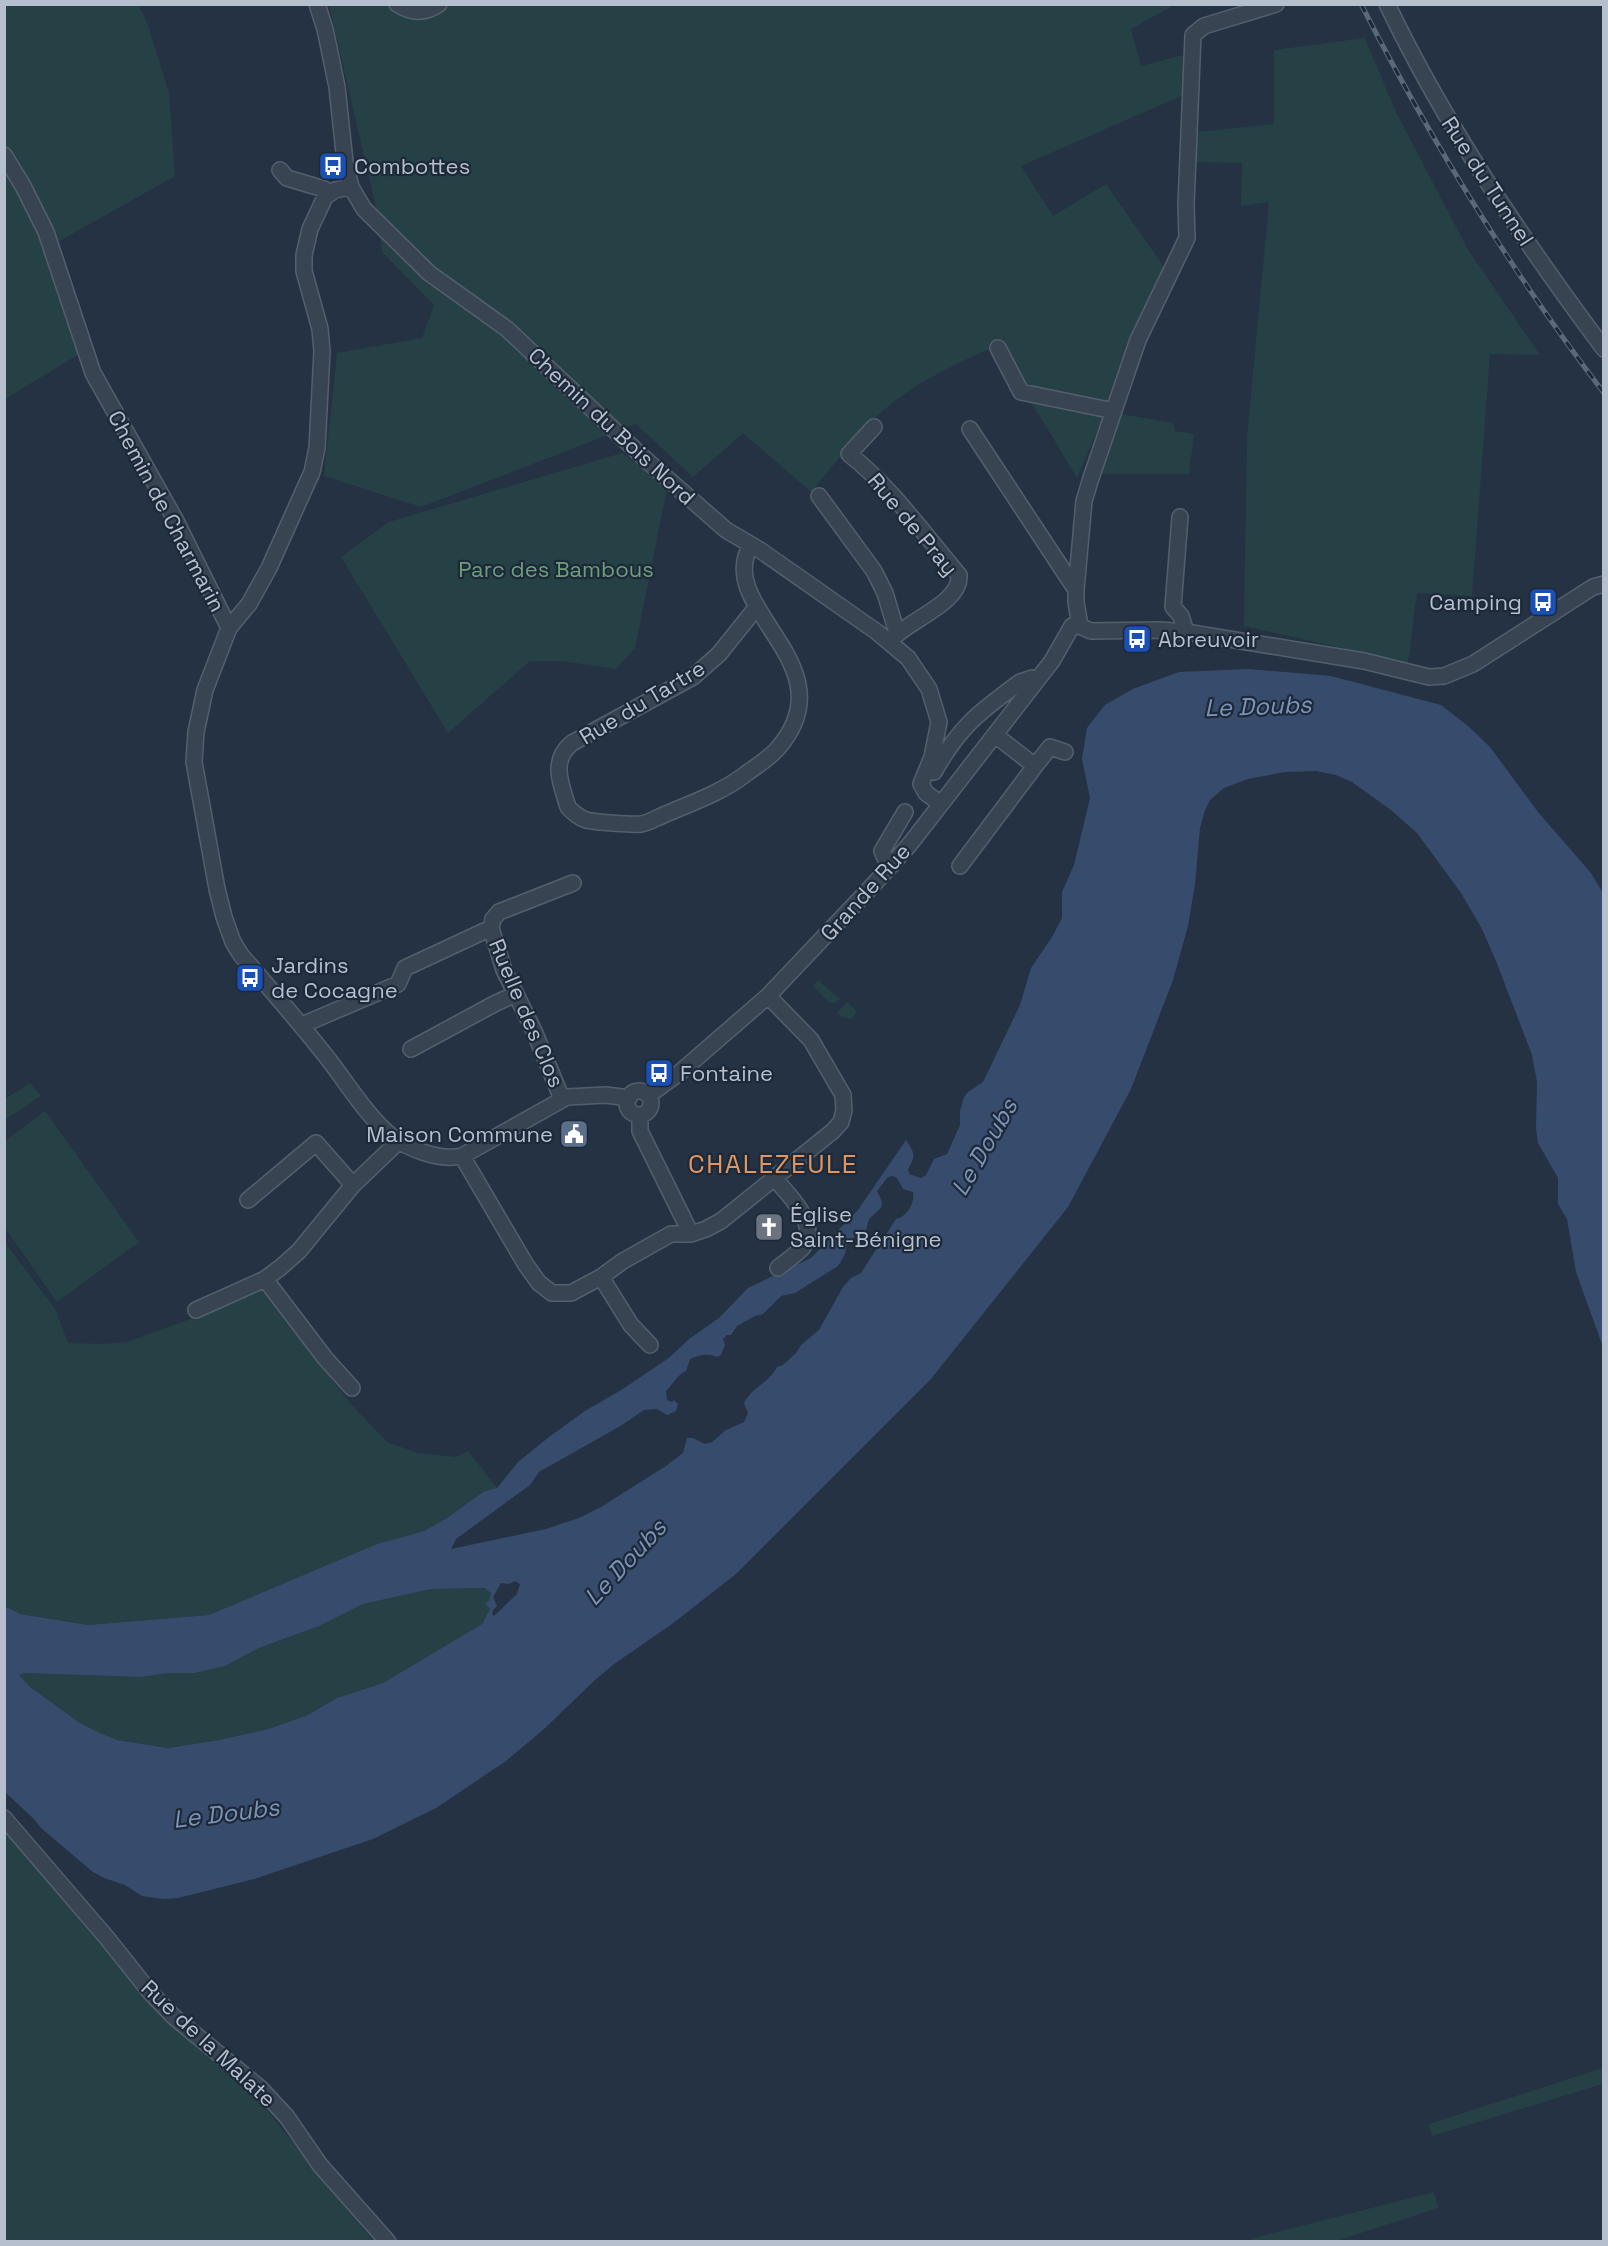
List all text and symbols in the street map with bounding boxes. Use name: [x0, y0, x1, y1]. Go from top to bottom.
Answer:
street label: Rue du Tunnel: [1436, 111, 1540, 251]
bus stop icon: Combottes: [317, 150, 349, 182]
place label: Combottes: [354, 152, 470, 180]
street label: Chemin du Bois Nord: [523, 341, 701, 511]
street label: Chemin de Charmarin: [102, 405, 232, 617]
street label: Rue de Pray: [862, 467, 964, 581]
park label: Parc des Bambous: [458, 555, 654, 583]
bus stop icon: Camping: [1527, 586, 1559, 618]
place label: Camping: [1429, 588, 1522, 616]
bus stop icon: Abreuvoir: [1121, 623, 1153, 655]
place label: Abreuvoir: [1158, 625, 1259, 653]
street label: Rue du Tartre: [574, 653, 710, 751]
water label: Le Doubs: [1204, 689, 1313, 723]
street label: Grande Rue: [814, 837, 916, 947]
street label: Ruelle des Clos: [483, 934, 571, 1092]
place label: Jardins de Cocagne: [271, 951, 398, 1004]
bus stop icon: Jardins de Cocagne: [234, 962, 266, 994]
bus stop icon: Fontaine: [643, 1057, 675, 1089]
place label: Fontaine: [680, 1059, 773, 1087]
water label: Le Doubs: [944, 1092, 1025, 1201]
public building icon: Maison Commune: [558, 1118, 590, 1150]
place label: Maison Commune: [366, 1120, 553, 1148]
district label: CHALEZEULE: [688, 1147, 858, 1181]
place label: Église Saint-Bénigne: [790, 1200, 942, 1253]
church icon: Église Saint-Bénigne: [753, 1211, 785, 1243]
water label: Le Doubs: [577, 1511, 674, 1612]
water label: Le Doubs: [171, 1791, 282, 1835]
street label: Rue de la Malate: [136, 1973, 282, 2113]

